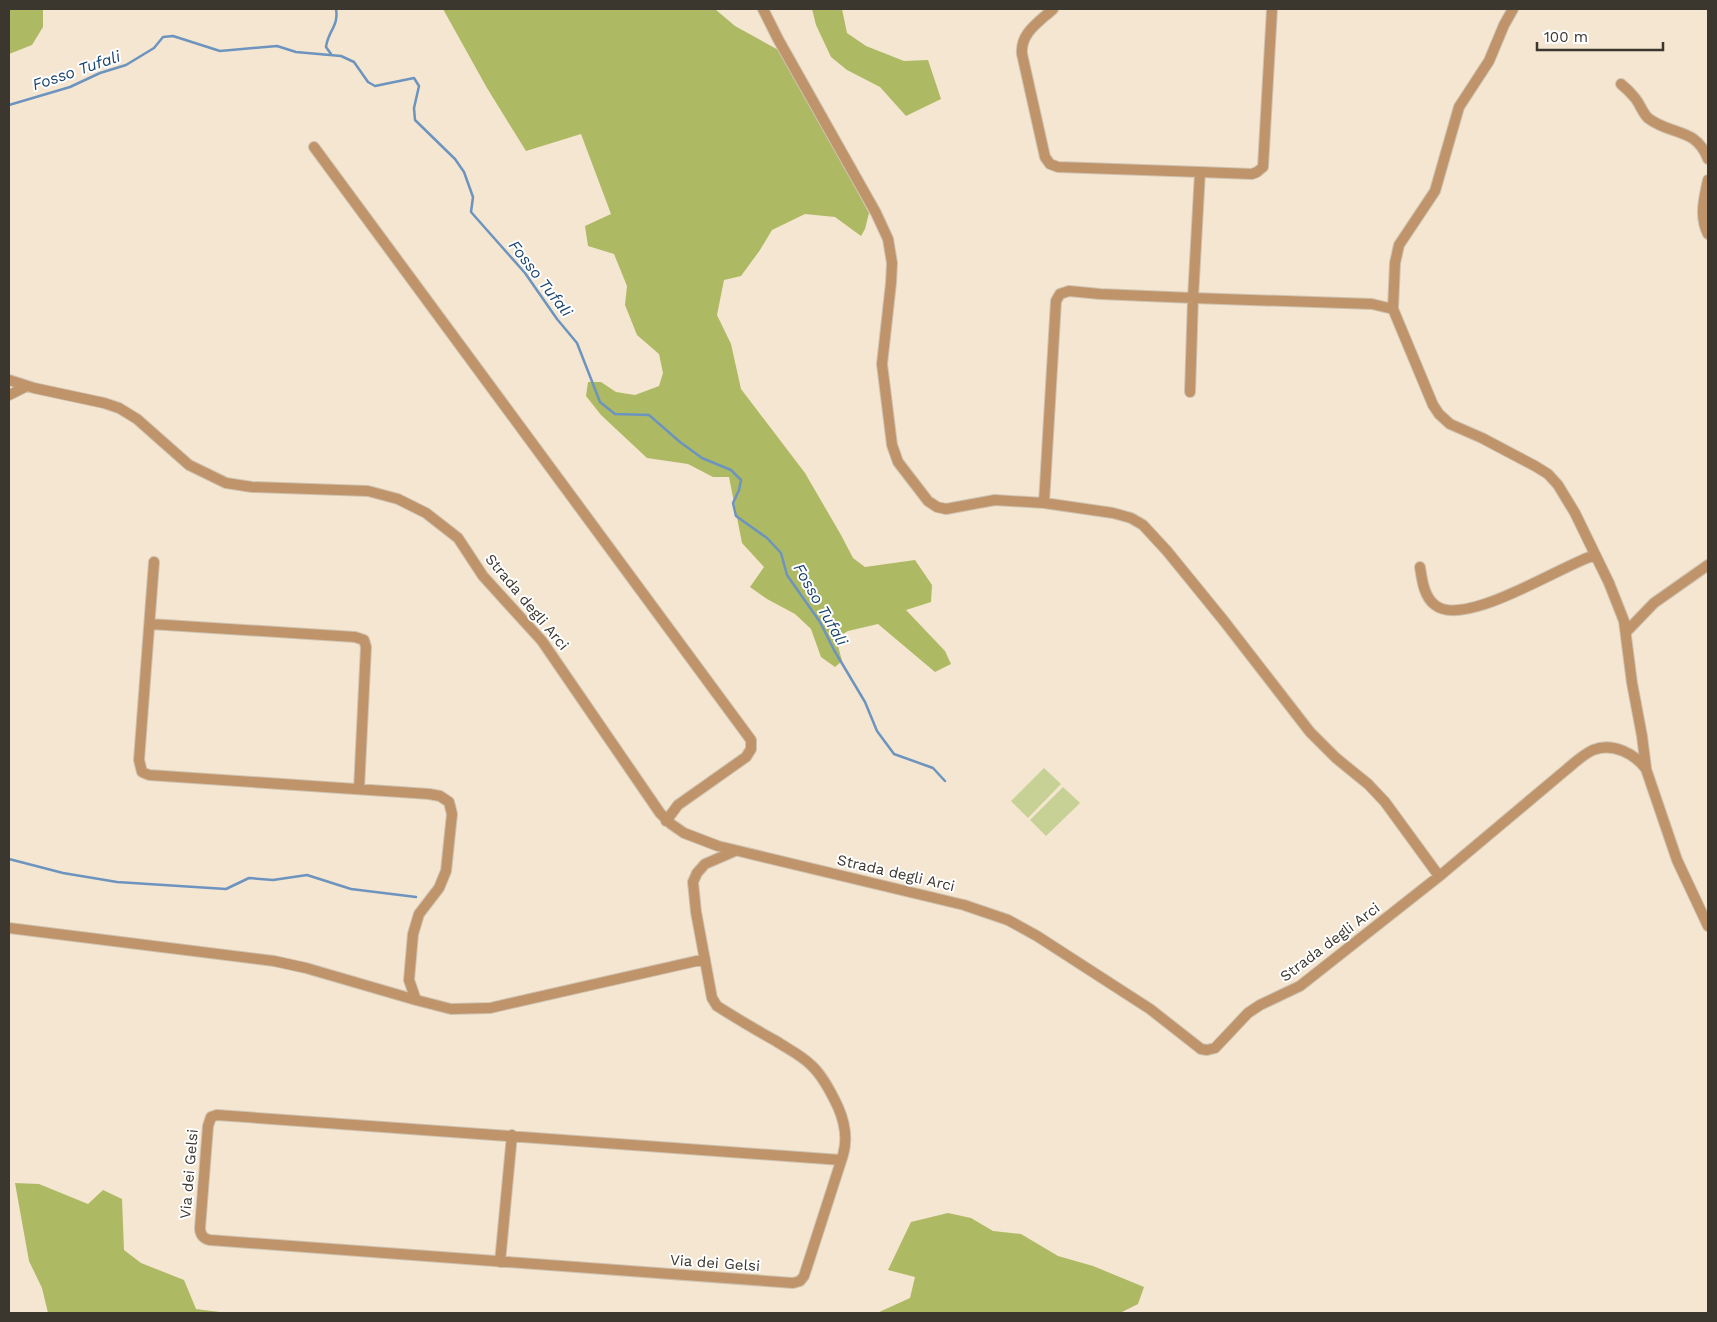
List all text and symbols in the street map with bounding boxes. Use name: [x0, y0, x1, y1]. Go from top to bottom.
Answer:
scale bar: [1537, 20, 1663, 52]
text: 100 m: [1544, 28, 1588, 46]
water label: Fosso Tufali: [30, 46, 123, 94]
water label: Fosso Tufali: [505, 236, 577, 321]
street label: Strada degli Arci: [481, 550, 573, 654]
water label: Fosso Tufali: [789, 560, 852, 649]
street label: Strada degli Arci: [835, 851, 957, 895]
street label: Strada degli Arci: [1277, 899, 1383, 985]
street label: Via dei Gelsi: [176, 1128, 202, 1220]
street label: Via dei Gelsi: [669, 1251, 761, 1275]

